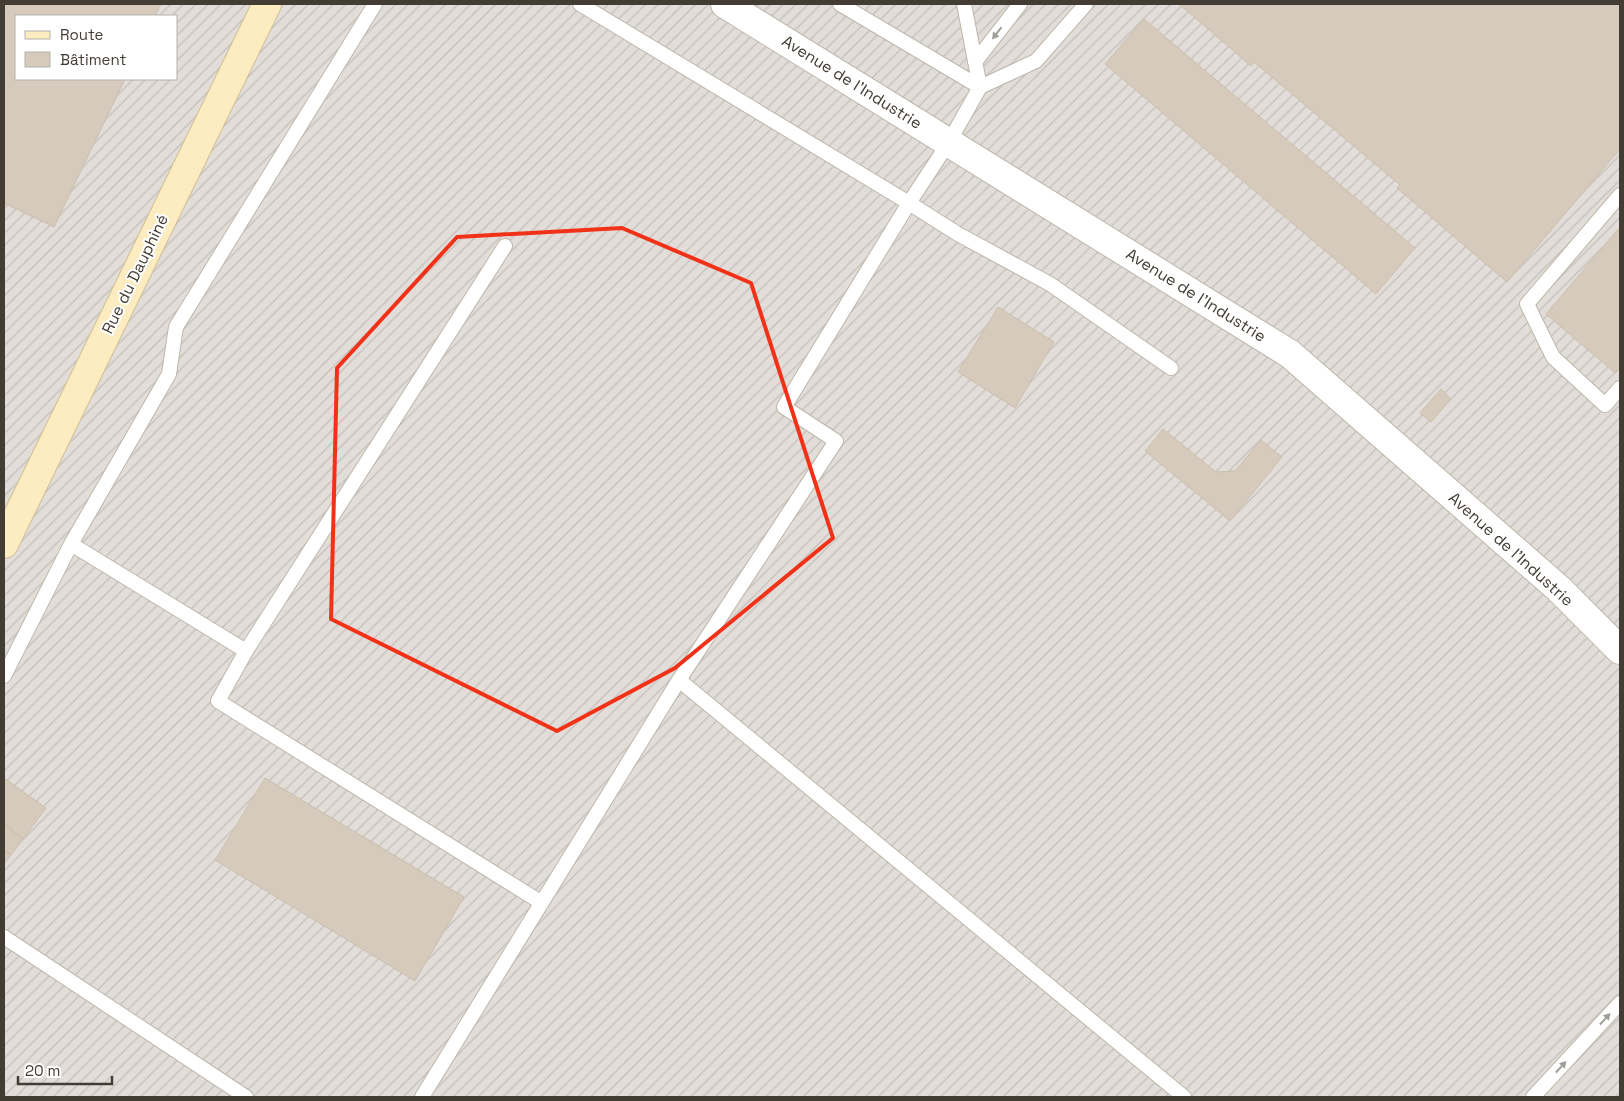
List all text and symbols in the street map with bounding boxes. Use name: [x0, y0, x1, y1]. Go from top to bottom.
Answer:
legend: [15, 15, 178, 80]
text: Route: [60, 25, 104, 44]
one-way arrow: [992, 26, 1003, 39]
street label: Avenue de l'Industrie: [778, 30, 926, 134]
text: Bâtiment: [60, 50, 126, 69]
street label: Rue du Dauphiné: [97, 211, 173, 337]
street label: Avenue de l'Industrie: [1122, 243, 1270, 347]
street label: Avenue de l'Industrie: [1444, 487, 1578, 611]
one-way arrow: [1599, 1014, 1611, 1026]
scale bar: [18, 1054, 111, 1086]
one-way arrow: [1556, 1060, 1567, 1073]
text: 20 m: [25, 1061, 60, 1080]

